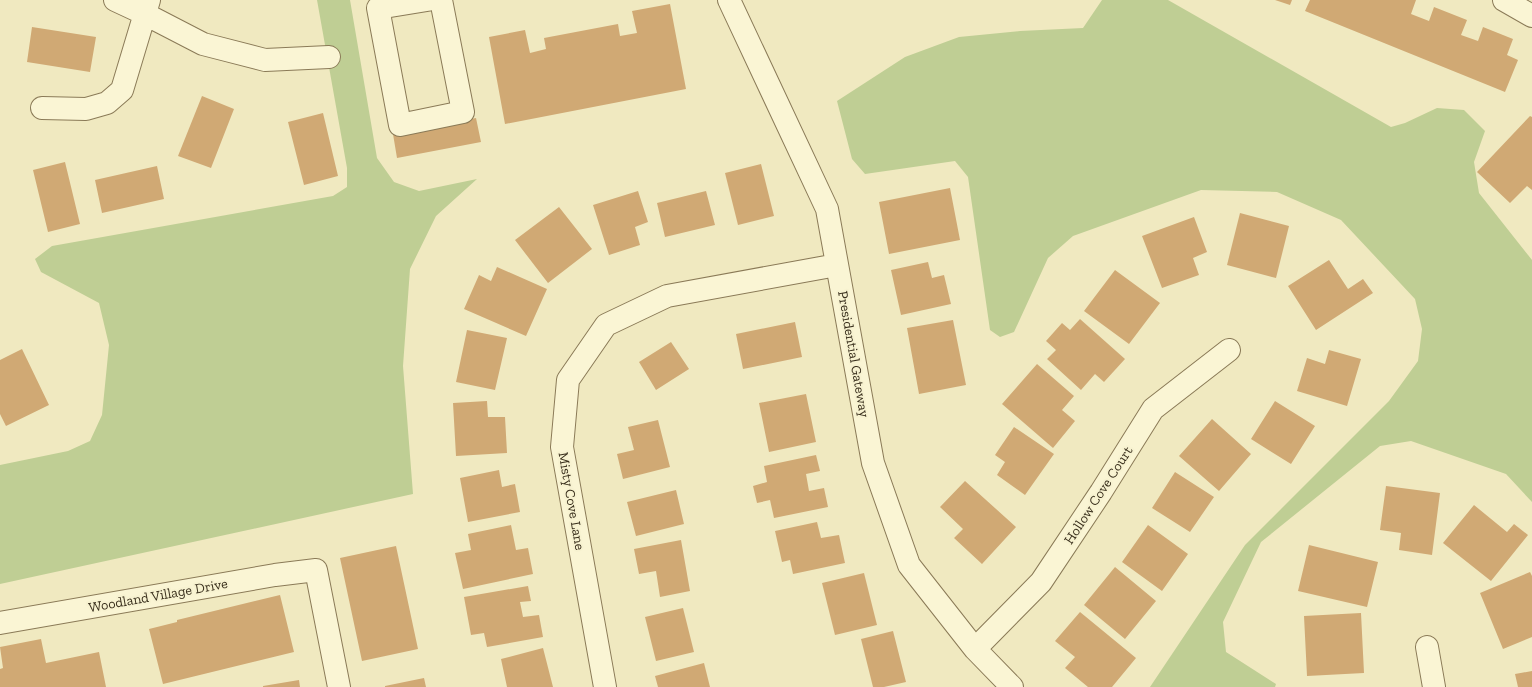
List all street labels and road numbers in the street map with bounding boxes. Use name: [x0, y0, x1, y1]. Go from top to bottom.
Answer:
street label: Presidential Gateway: [834, 290, 873, 419]
street label: Hollow Cove Court: [1060, 442, 1137, 547]
street label: Misty Cove Lane: [555, 451, 589, 552]
street label: Woodland Village Drive: [87, 575, 229, 616]

